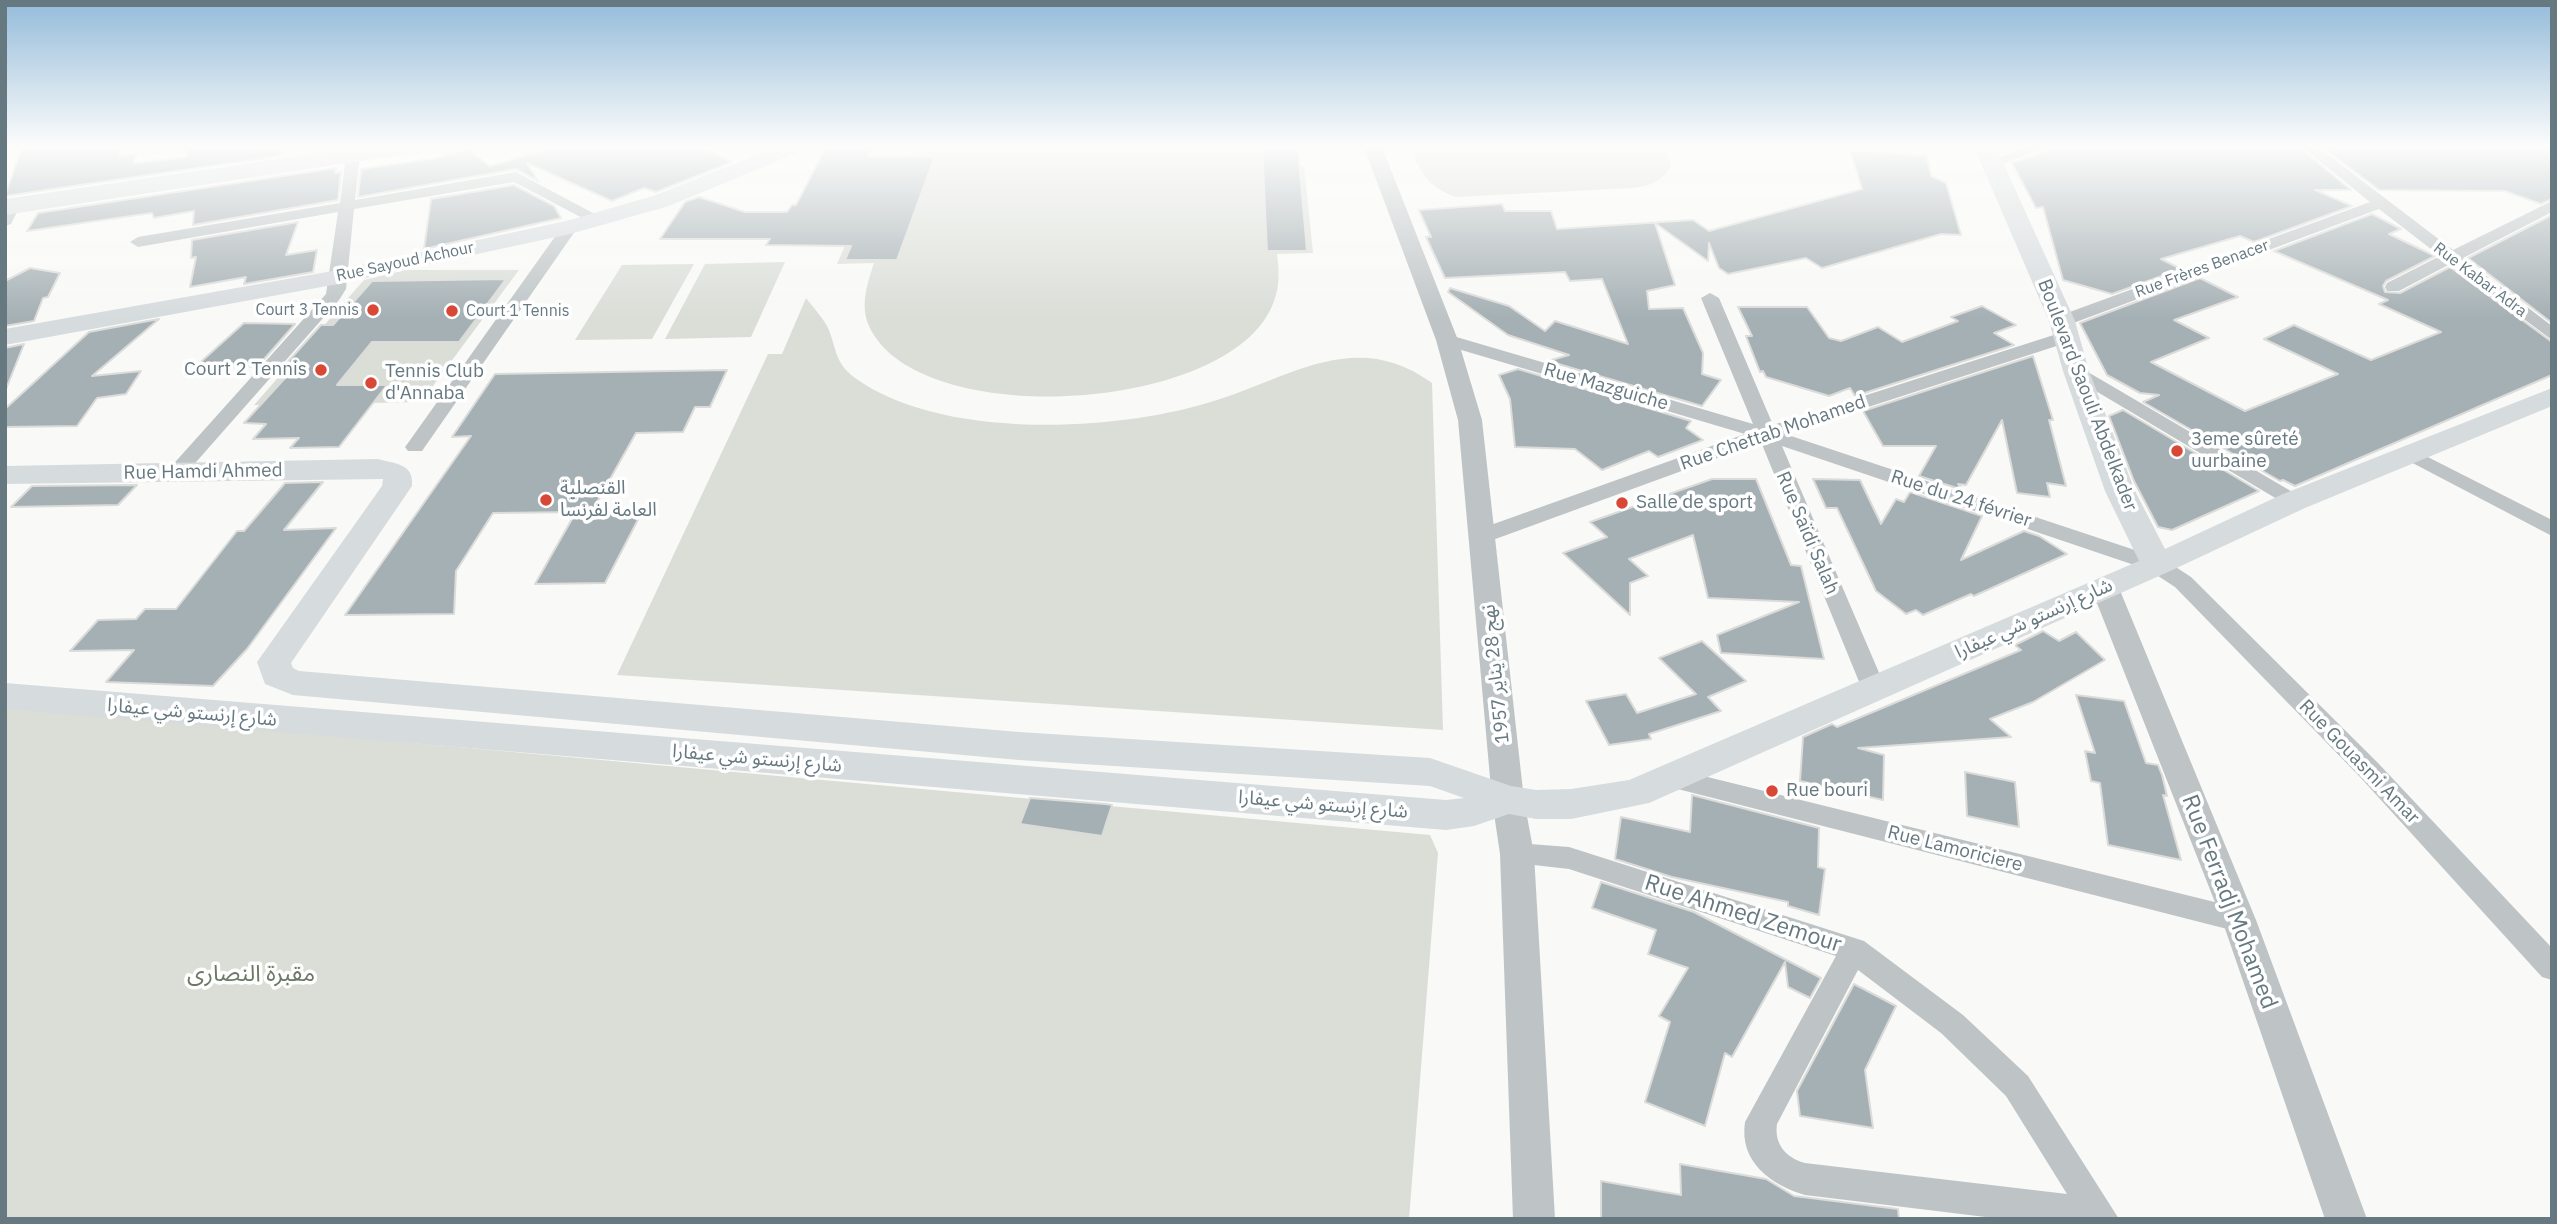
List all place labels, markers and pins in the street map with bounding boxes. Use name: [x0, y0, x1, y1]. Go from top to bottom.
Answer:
place label: Court 3 Tennis: [255, 300, 359, 320]
place label: Court 1 Tennis: [466, 301, 570, 321]
marker: Court 3 Tennis: [365, 302, 381, 318]
marker: Court 1 Tennis: [444, 303, 460, 319]
place label: Court 2 Tennis: [184, 359, 307, 381]
place label: Tennis Club d'Annaba: [385, 361, 484, 405]
marker: Court 2 Tennis: [313, 362, 329, 378]
marker: Tennis Club d'Annaba: [363, 375, 379, 391]
place label: 3eme sûreté uurbaine: [2191, 429, 2299, 473]
marker: 3eme sûreté uurbaine: [2169, 443, 2185, 459]
place label: القنصلية العامة لفرنسا: [560, 478, 657, 522]
marker: القنصلية العامة لفرنسا: [538, 492, 554, 508]
place label: Salle de sport: [1636, 492, 1753, 514]
marker: Salle de sport: [1614, 495, 1630, 511]
place label: Rue bouri: [1786, 780, 1868, 802]
marker: Rue bouri: [1764, 783, 1780, 799]

